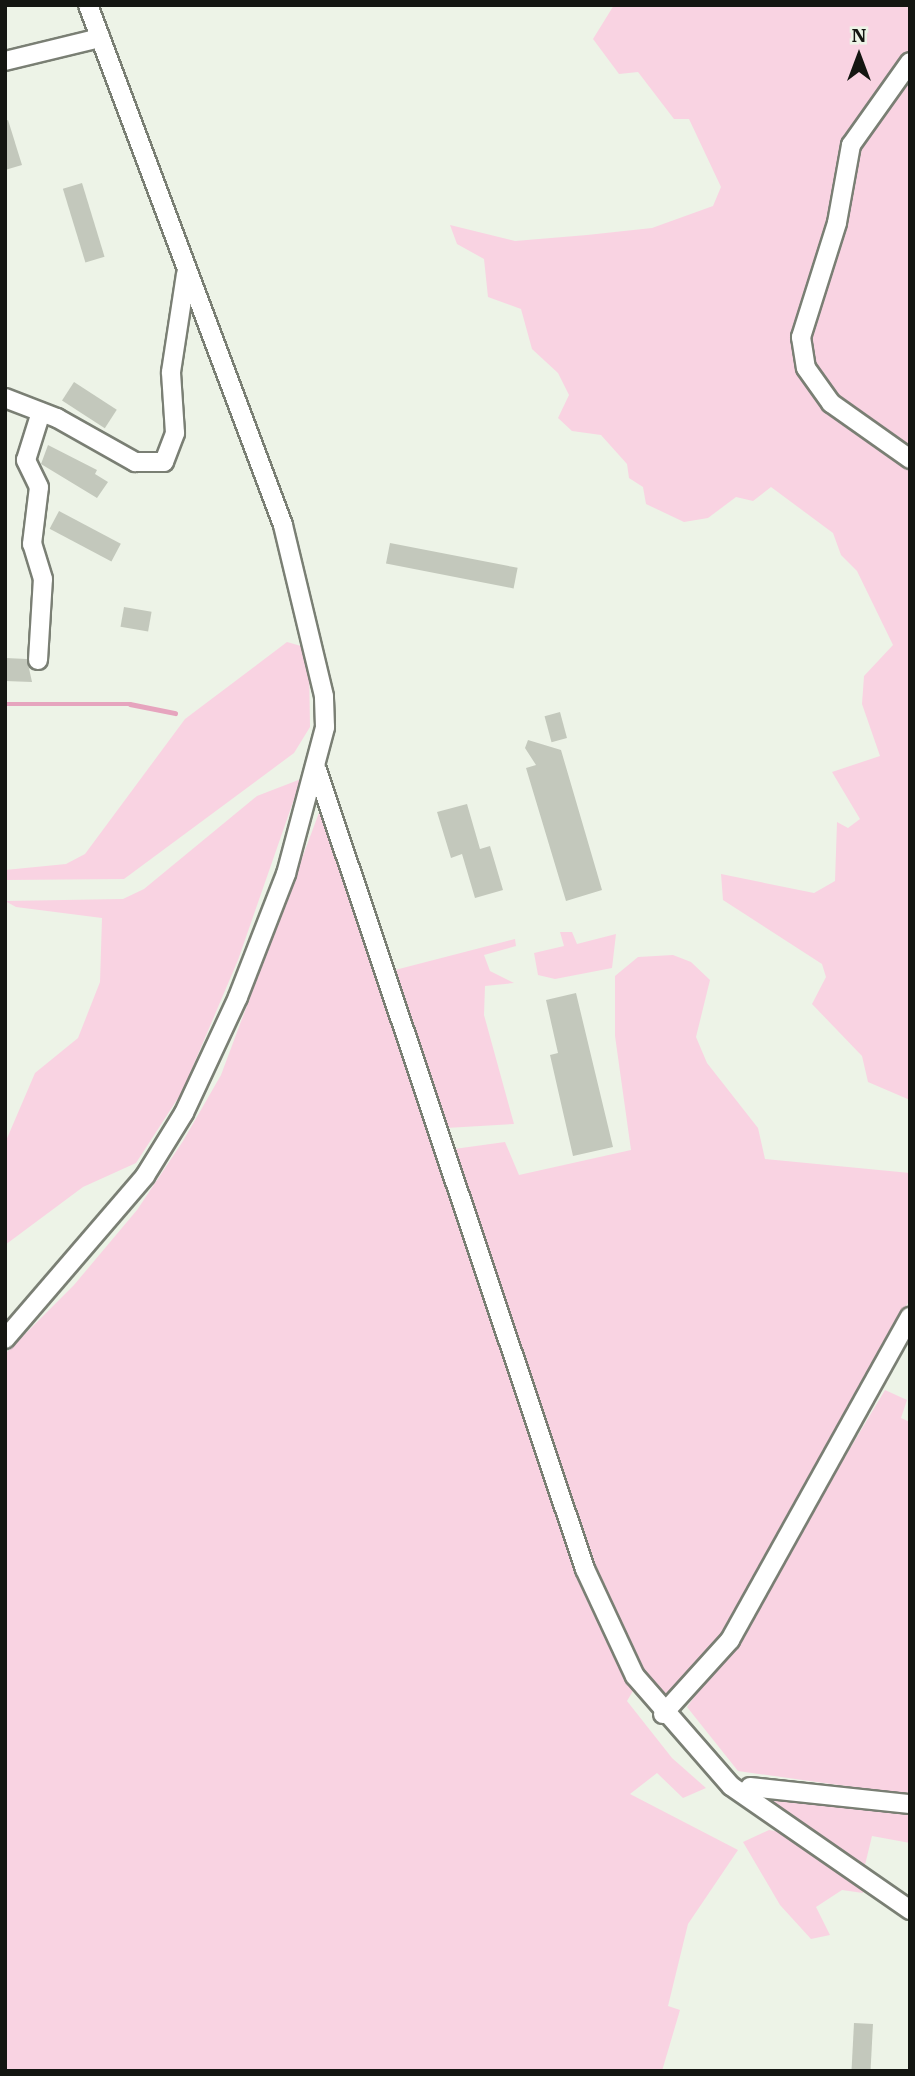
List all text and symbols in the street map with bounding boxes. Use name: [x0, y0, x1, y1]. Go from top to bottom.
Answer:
north arrow: [824, 21, 894, 91]
text: N: [851, 23, 867, 47]

